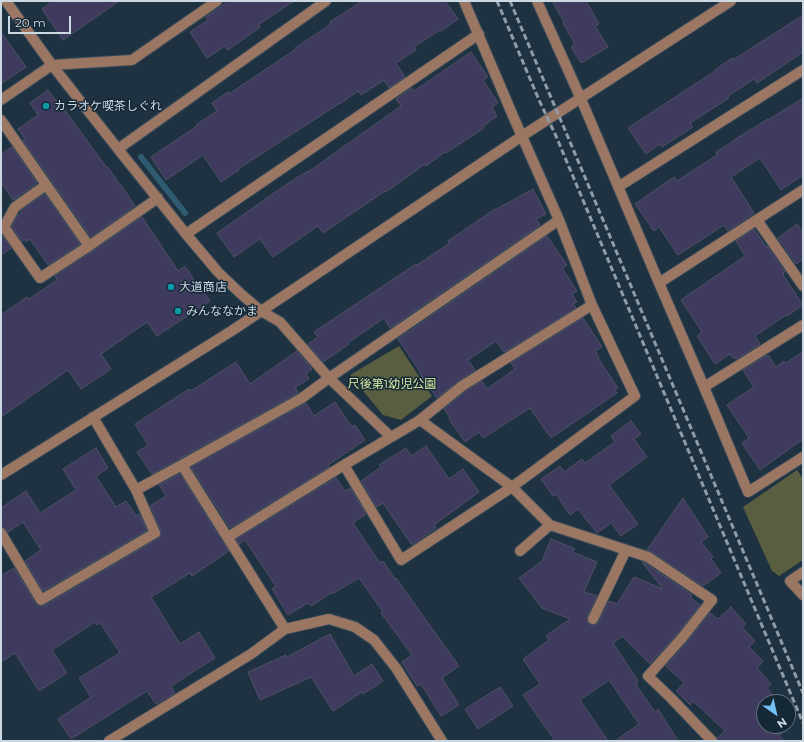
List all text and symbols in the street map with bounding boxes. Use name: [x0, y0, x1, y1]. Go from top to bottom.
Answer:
scale bar: [10, 8, 73, 34]
text: 20 m: [15, 15, 46, 30]
place label: カラオケ喫茶しぐれ: [54, 99, 162, 113]
marker: カラオケ喫茶しぐれ: [41, 101, 51, 111]
place label: 大道商店: [179, 280, 227, 294]
marker: 大道商店: [166, 282, 176, 292]
place label: みんななかま: [186, 304, 258, 318]
marker: みんななかま: [173, 306, 183, 316]
park label: 尺後第1幼児公園: [348, 377, 436, 391]
north arrow: [756, 694, 796, 734]
text: N: [775, 715, 790, 731]

